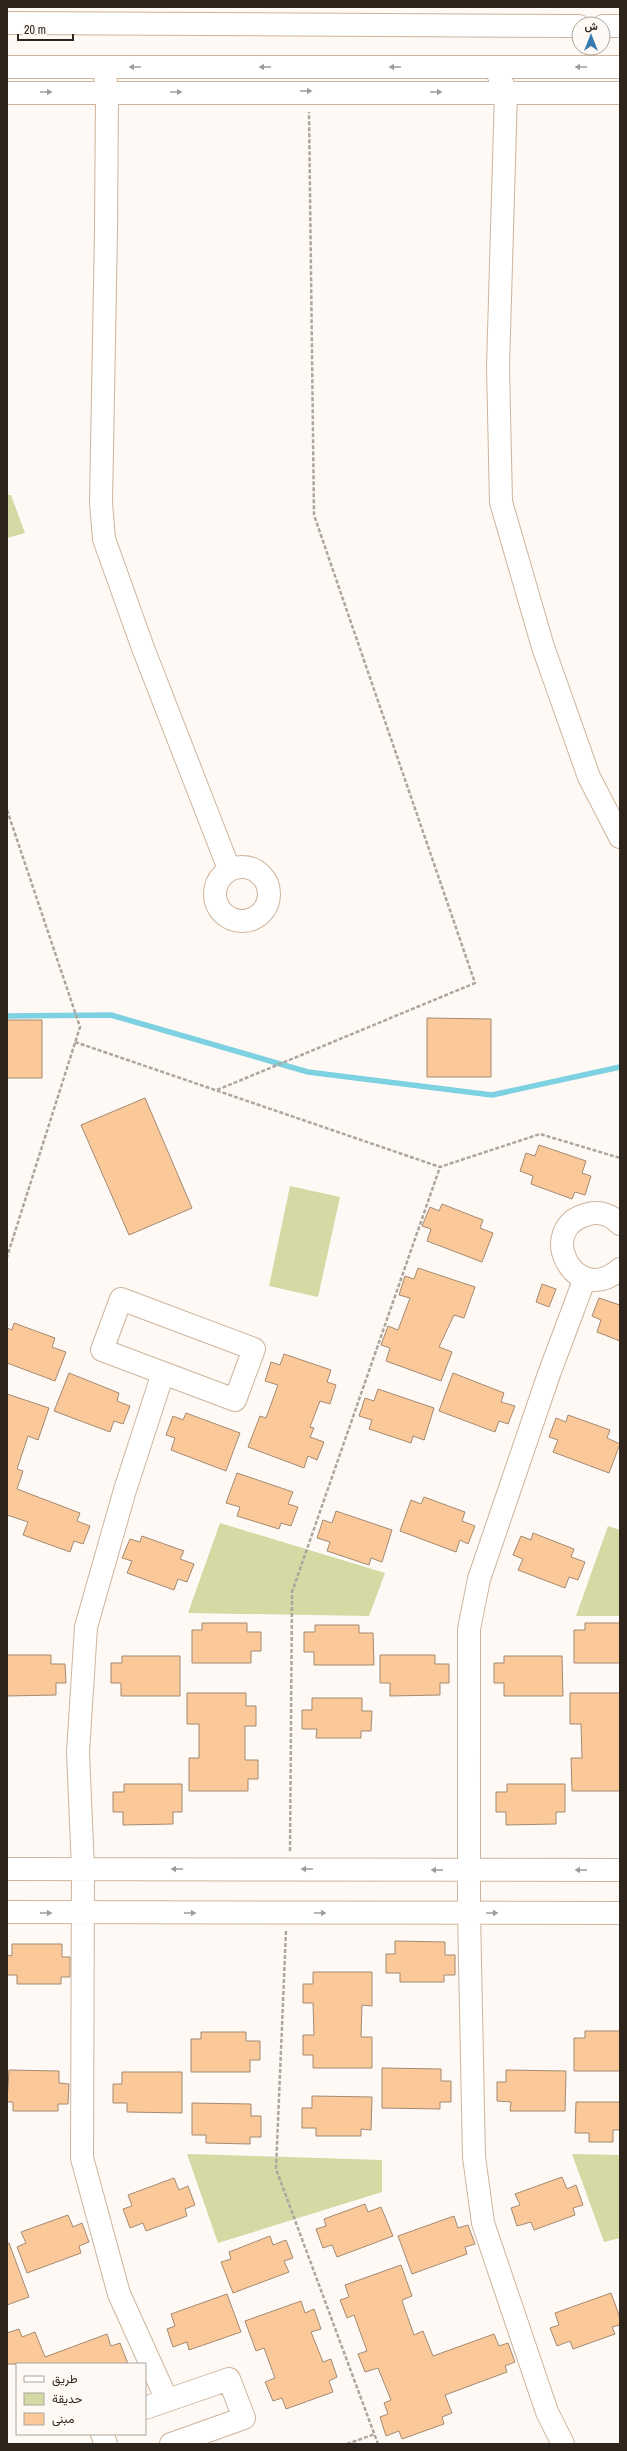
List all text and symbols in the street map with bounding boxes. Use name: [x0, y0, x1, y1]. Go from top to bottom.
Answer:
scale bar: [18, 16, 73, 42]
north arrow: [571, 16, 611, 56]
text: ش: [584, 19, 598, 33]
text: 20 m: [24, 22, 46, 38]
one-way arrow: [128, 64, 141, 70]
one-way arrow: [258, 64, 271, 70]
one-way arrow: [388, 64, 401, 70]
one-way arrow: [574, 64, 587, 70]
one-way arrow: [300, 88, 313, 94]
one-way arrow: [40, 89, 53, 95]
one-way arrow: [170, 89, 183, 95]
one-way arrow: [430, 89, 443, 95]
one-way arrow: [170, 1866, 183, 1872]
one-way arrow: [300, 1866, 313, 1872]
one-way arrow: [430, 1867, 443, 1873]
one-way arrow: [574, 1867, 587, 1873]
one-way arrow: [40, 1910, 53, 1916]
one-way arrow: [184, 1910, 197, 1916]
one-way arrow: [314, 1910, 327, 1916]
one-way arrow: [486, 1910, 499, 1916]
legend: [16, 2363, 146, 2435]
text: طريق: [52, 2371, 78, 2387]
text: حديقة: [52, 2391, 82, 2407]
text: مبنى: [52, 2411, 74, 2427]

